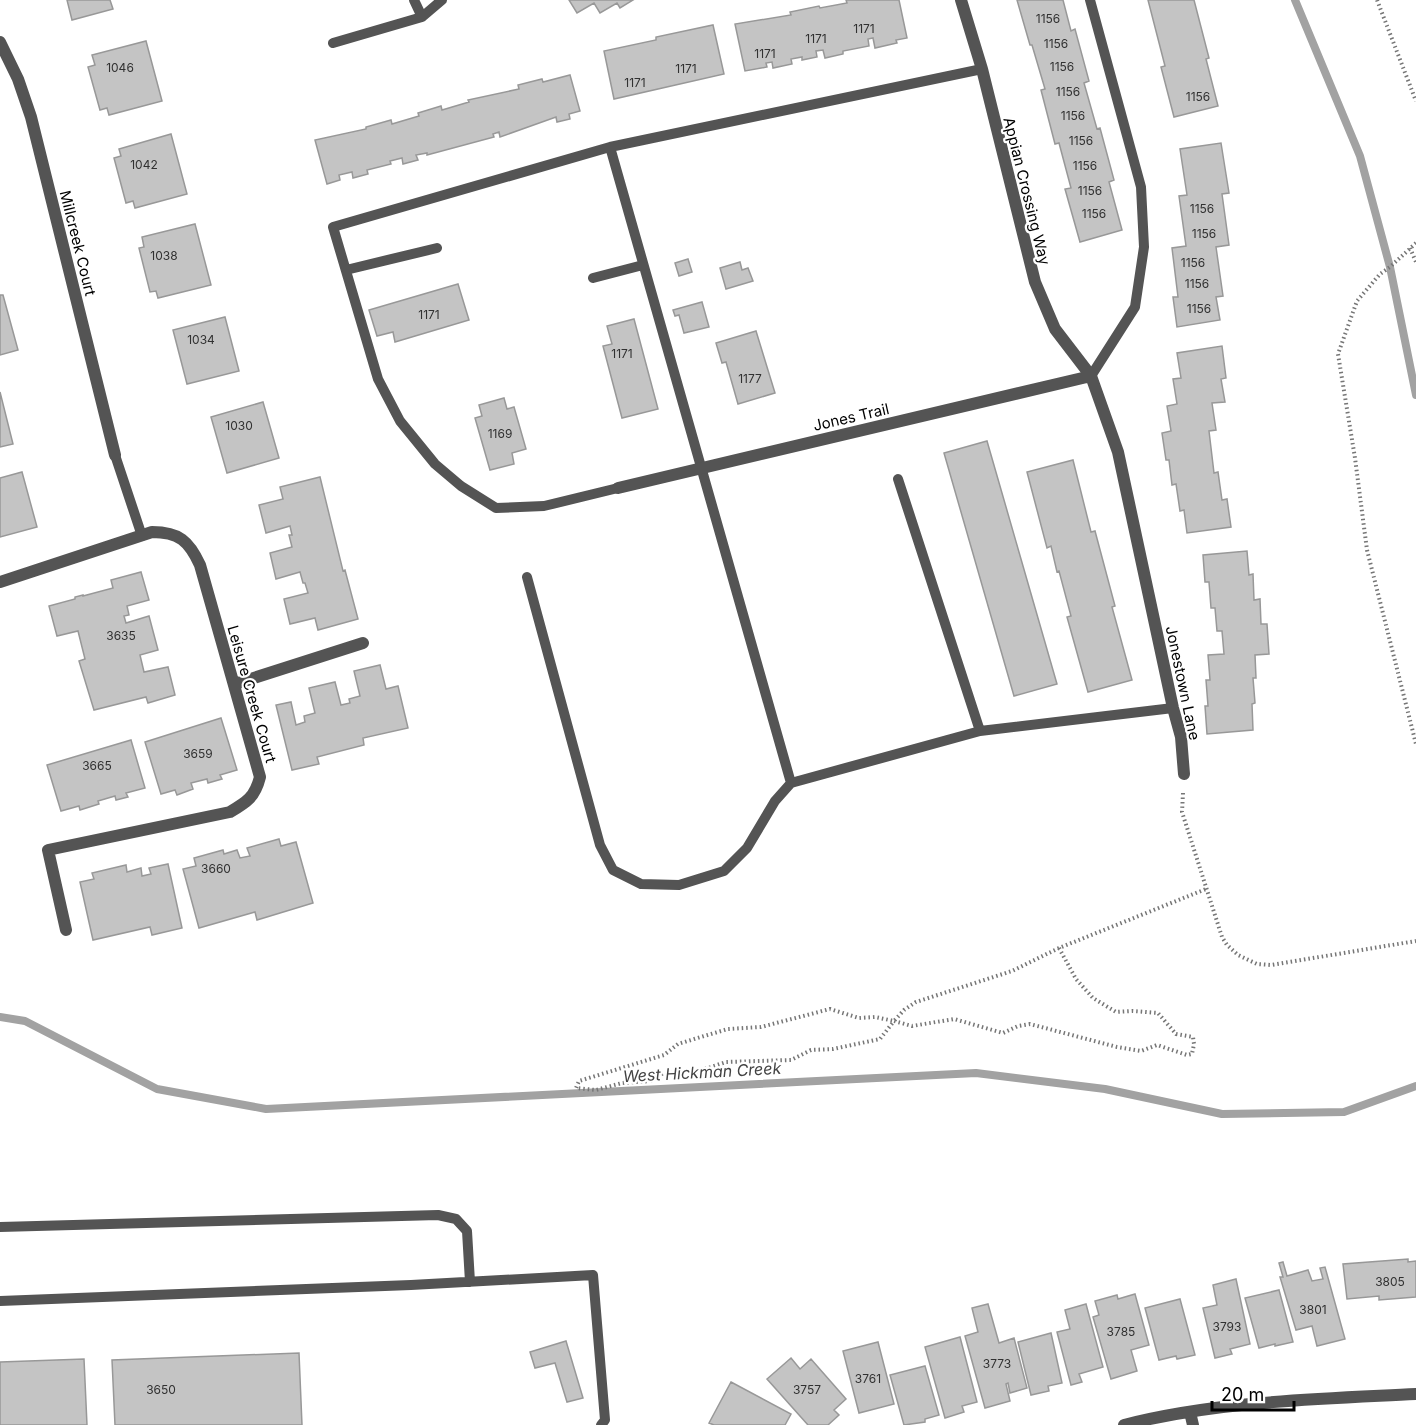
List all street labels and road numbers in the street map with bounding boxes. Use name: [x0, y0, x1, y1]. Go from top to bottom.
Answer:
street label: Appian Crossing Way: [999, 115, 1055, 267]
street label: Millcreek Court: [56, 188, 100, 298]
street label: Jones Trail: [811, 399, 891, 435]
street label: Leisure Creek Court: [223, 623, 281, 765]
street label: Jonestown Lane: [1162, 624, 1204, 742]

